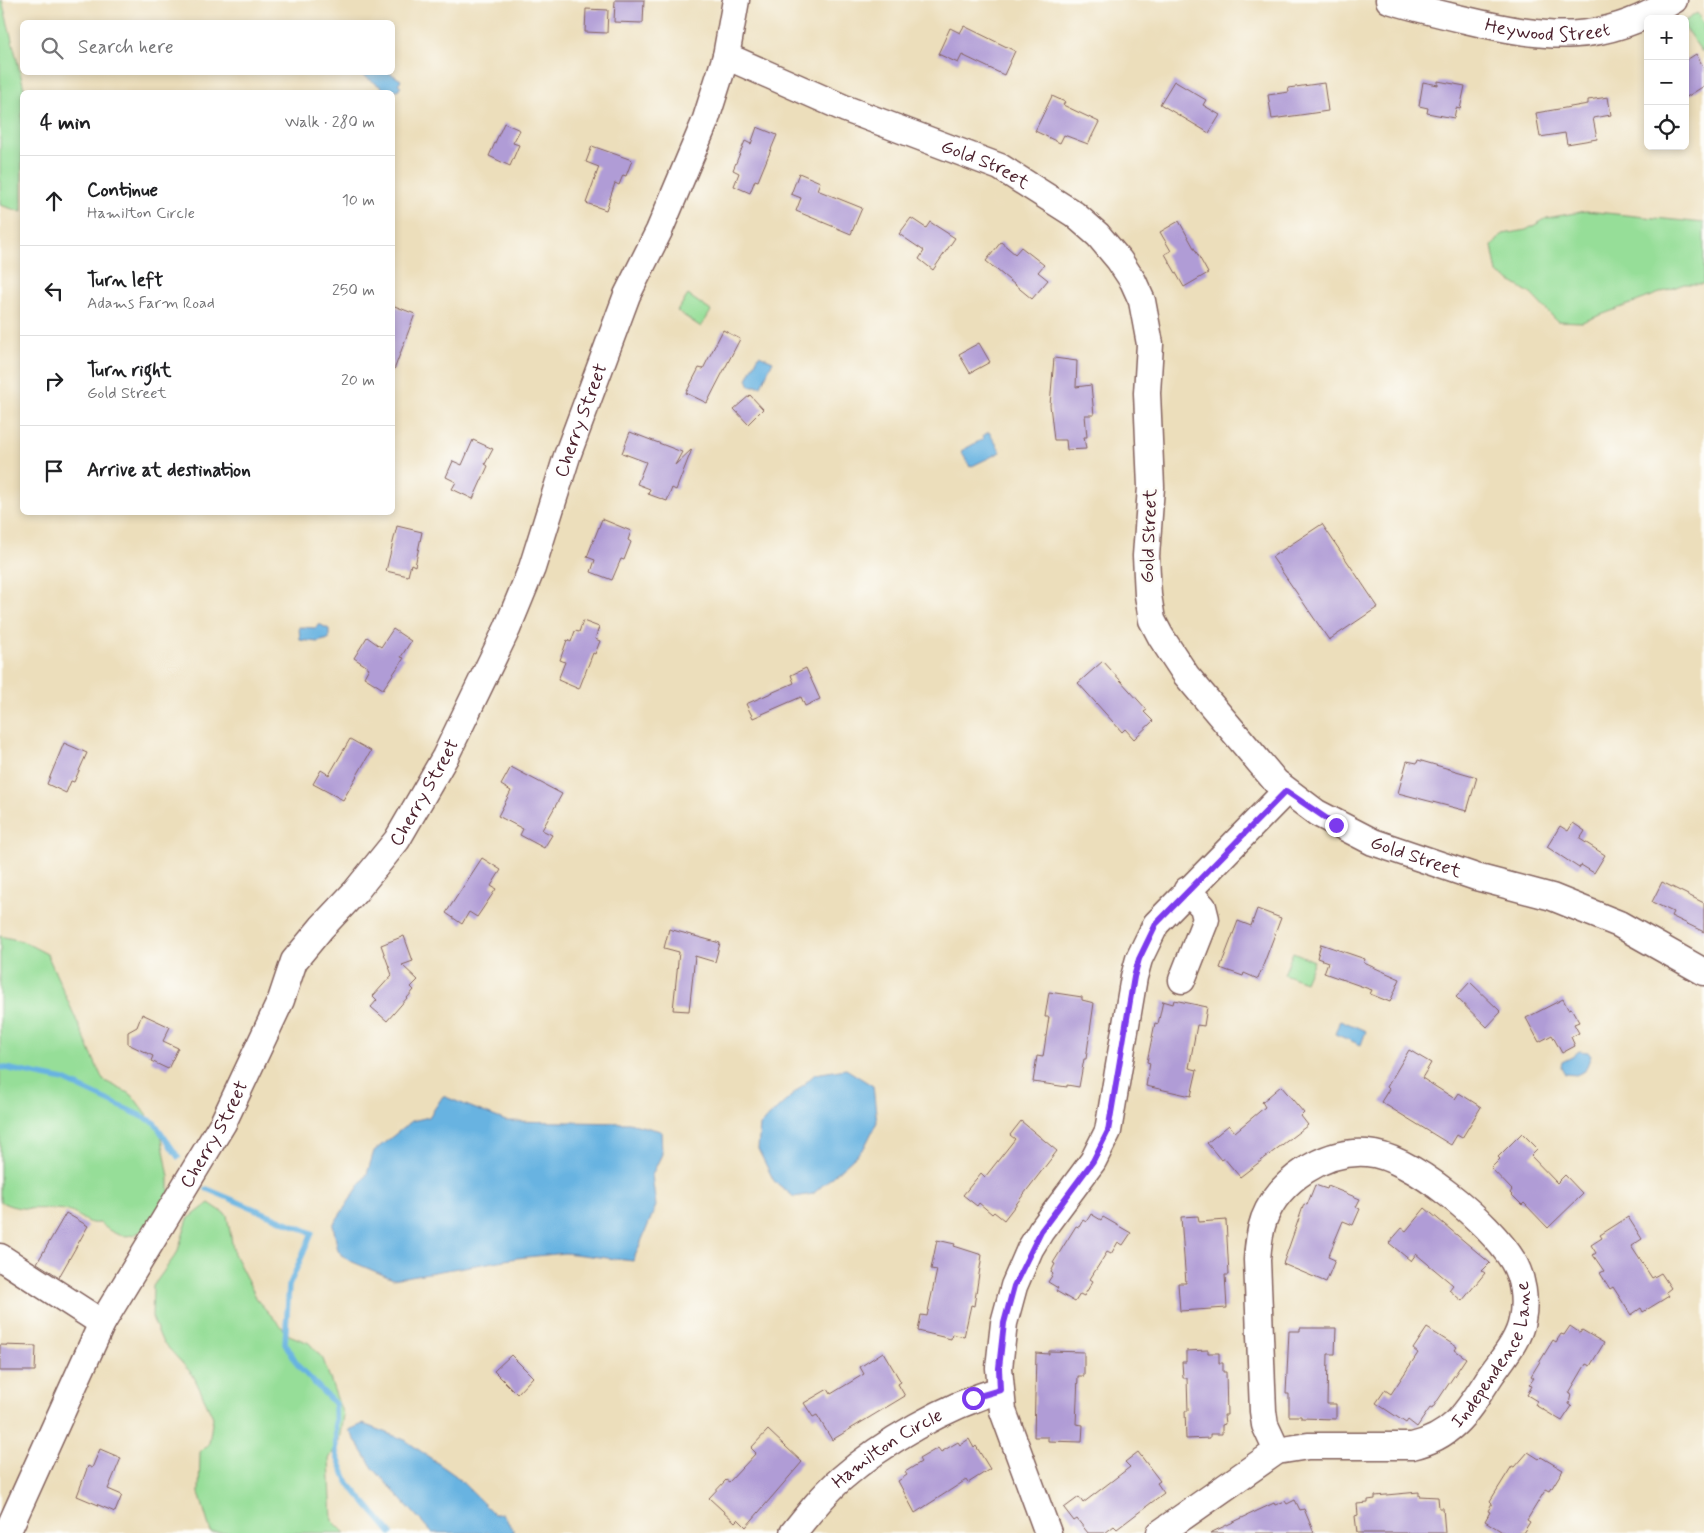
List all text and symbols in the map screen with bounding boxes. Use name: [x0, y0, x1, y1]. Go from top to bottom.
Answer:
street label: Heywood Street: [1483, 12, 1612, 47]
map controls: [1644, 15, 1689, 150]
button: +: [1644, 15, 1689, 60]
search box: [20, 20, 395, 75]
icon: search: [38, 34, 66, 62]
text: Search here: [78, 35, 174, 60]
button: −: [1644, 60, 1689, 105]
button: locate: [1644, 105, 1689, 150]
text: 4 min: [40, 109, 91, 137]
text: Walk · 280 m: [285, 112, 375, 133]
street label: Gold Street: [937, 133, 1034, 195]
text: Continue: [87, 178, 158, 203]
icon: ahead: [40, 187, 68, 215]
text: 10 m: [342, 190, 375, 211]
text: Hamilton Circle: [87, 203, 195, 224]
text: Turn left: [87, 268, 163, 293]
icon: left: [40, 277, 68, 305]
text: 250 m: [332, 280, 375, 301]
text: Adams Farm Road: [87, 293, 215, 314]
text: Turn right: [87, 358, 171, 383]
street label: Cherry Street: [549, 360, 613, 480]
icon: right: [40, 367, 68, 395]
text: 20 m: [341, 370, 375, 391]
text: Gold Street: [87, 383, 167, 404]
icon: arrive: [40, 457, 68, 485]
text: Arrive at destination: [87, 458, 251, 483]
street label: Gold Street: [1135, 488, 1163, 584]
street label: Cherry Street: [384, 735, 464, 851]
route end: [1325, 814, 1348, 837]
street label: Gold Street: [1367, 830, 1465, 884]
street label: Cherry Street: [174, 1076, 254, 1193]
street label: Independence Lane: [1445, 1280, 1536, 1434]
route start: [962, 1387, 985, 1410]
street label: Hamilton Circle: [826, 1402, 947, 1494]

